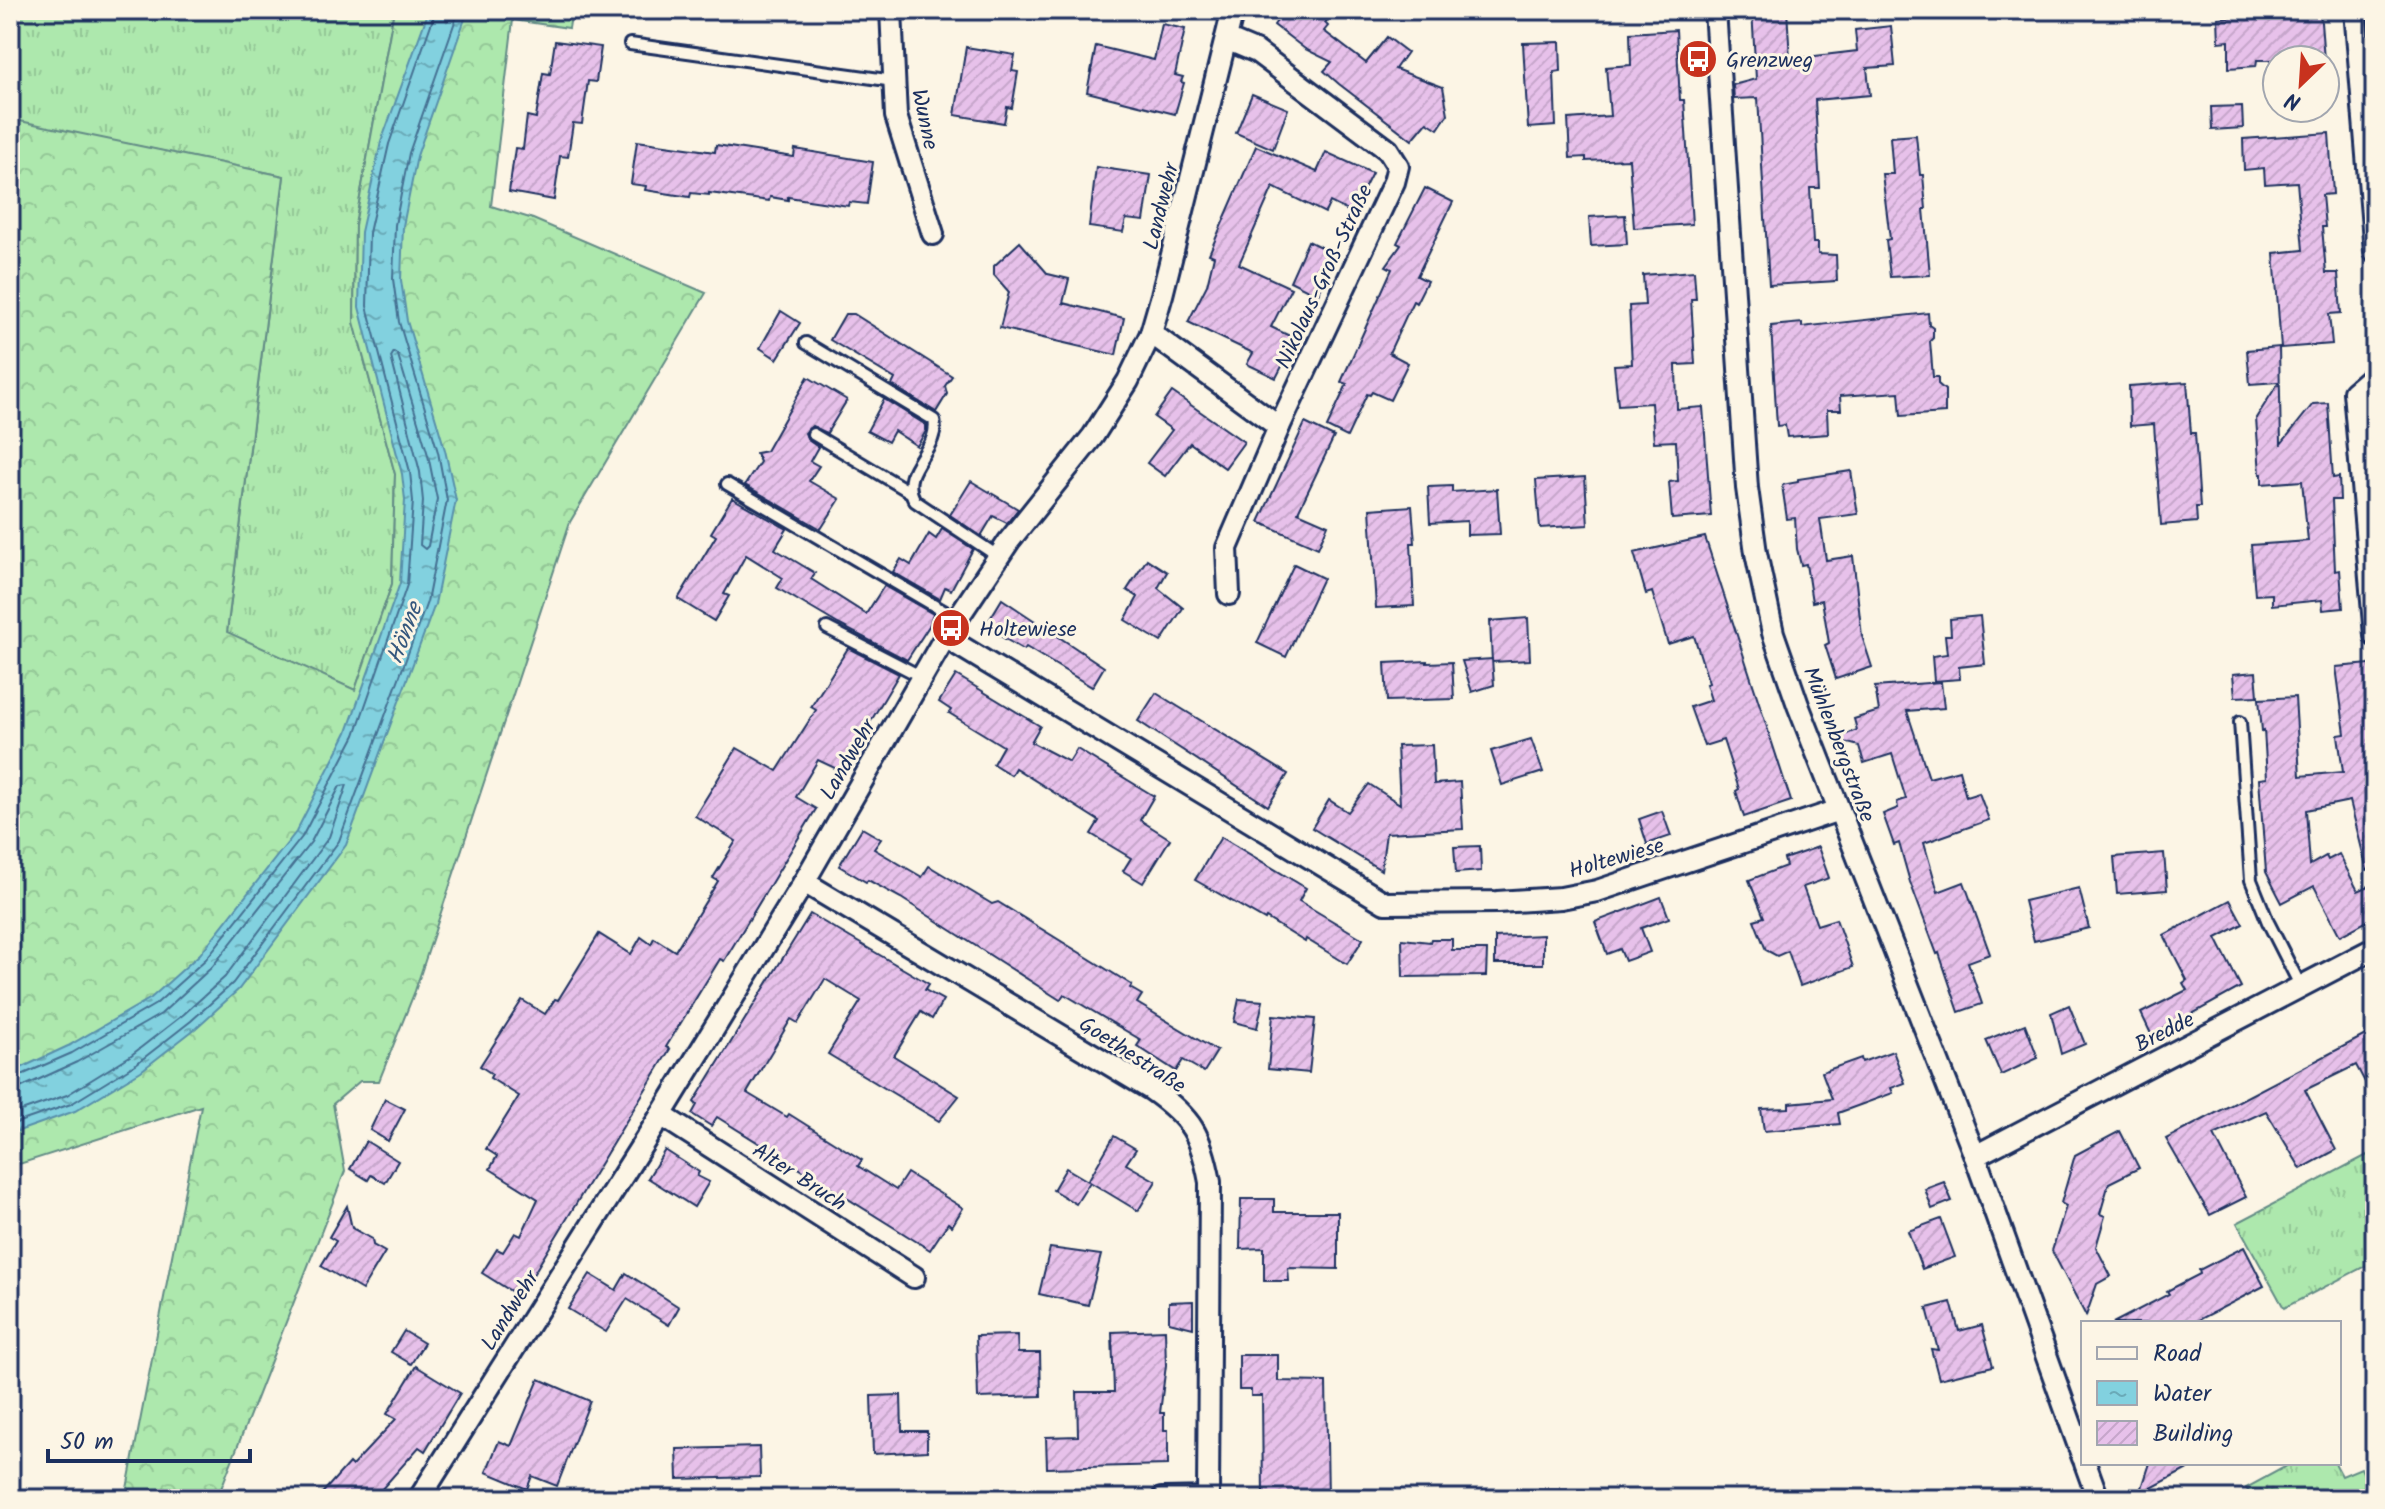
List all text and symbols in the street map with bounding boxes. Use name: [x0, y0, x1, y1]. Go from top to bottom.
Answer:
bus stop icon: Grenzweg: [1677, 38, 1719, 80]
place label: Grenzweg: [1726, 44, 1813, 79]
north arrow: [2261, 44, 2341, 124]
text: N: [2280, 81, 2307, 119]
street label: Wunne: [900, 86, 947, 153]
street label: Landwehr: [1135, 158, 1191, 254]
street label: Nikolaus-Groß-Straße: [1267, 179, 1384, 375]
water label: Hönne: [376, 595, 435, 670]
bus stop icon: Holtewiese: [930, 607, 972, 649]
place label: Holtewiese: [979, 613, 1077, 648]
street label: Mühlenbergstraße: [1792, 662, 1883, 828]
street label: Landwehr: [812, 712, 887, 807]
street label: Holtewiese: [1565, 829, 1669, 890]
street label: Bredde: [2129, 1003, 2201, 1063]
street label: Goethestraße: [1071, 1008, 1192, 1104]
street label: Alter Bruch: [744, 1134, 853, 1222]
street label: Landwehr: [473, 1263, 550, 1358]
legend: [2081, 1321, 2341, 1465]
text: Road: [2153, 1335, 2202, 1374]
text: Water: [2153, 1375, 2213, 1414]
scale bar: [48, 1413, 250, 1463]
text: Building: [2153, 1415, 2233, 1454]
text: 50 m: [60, 1423, 114, 1462]

